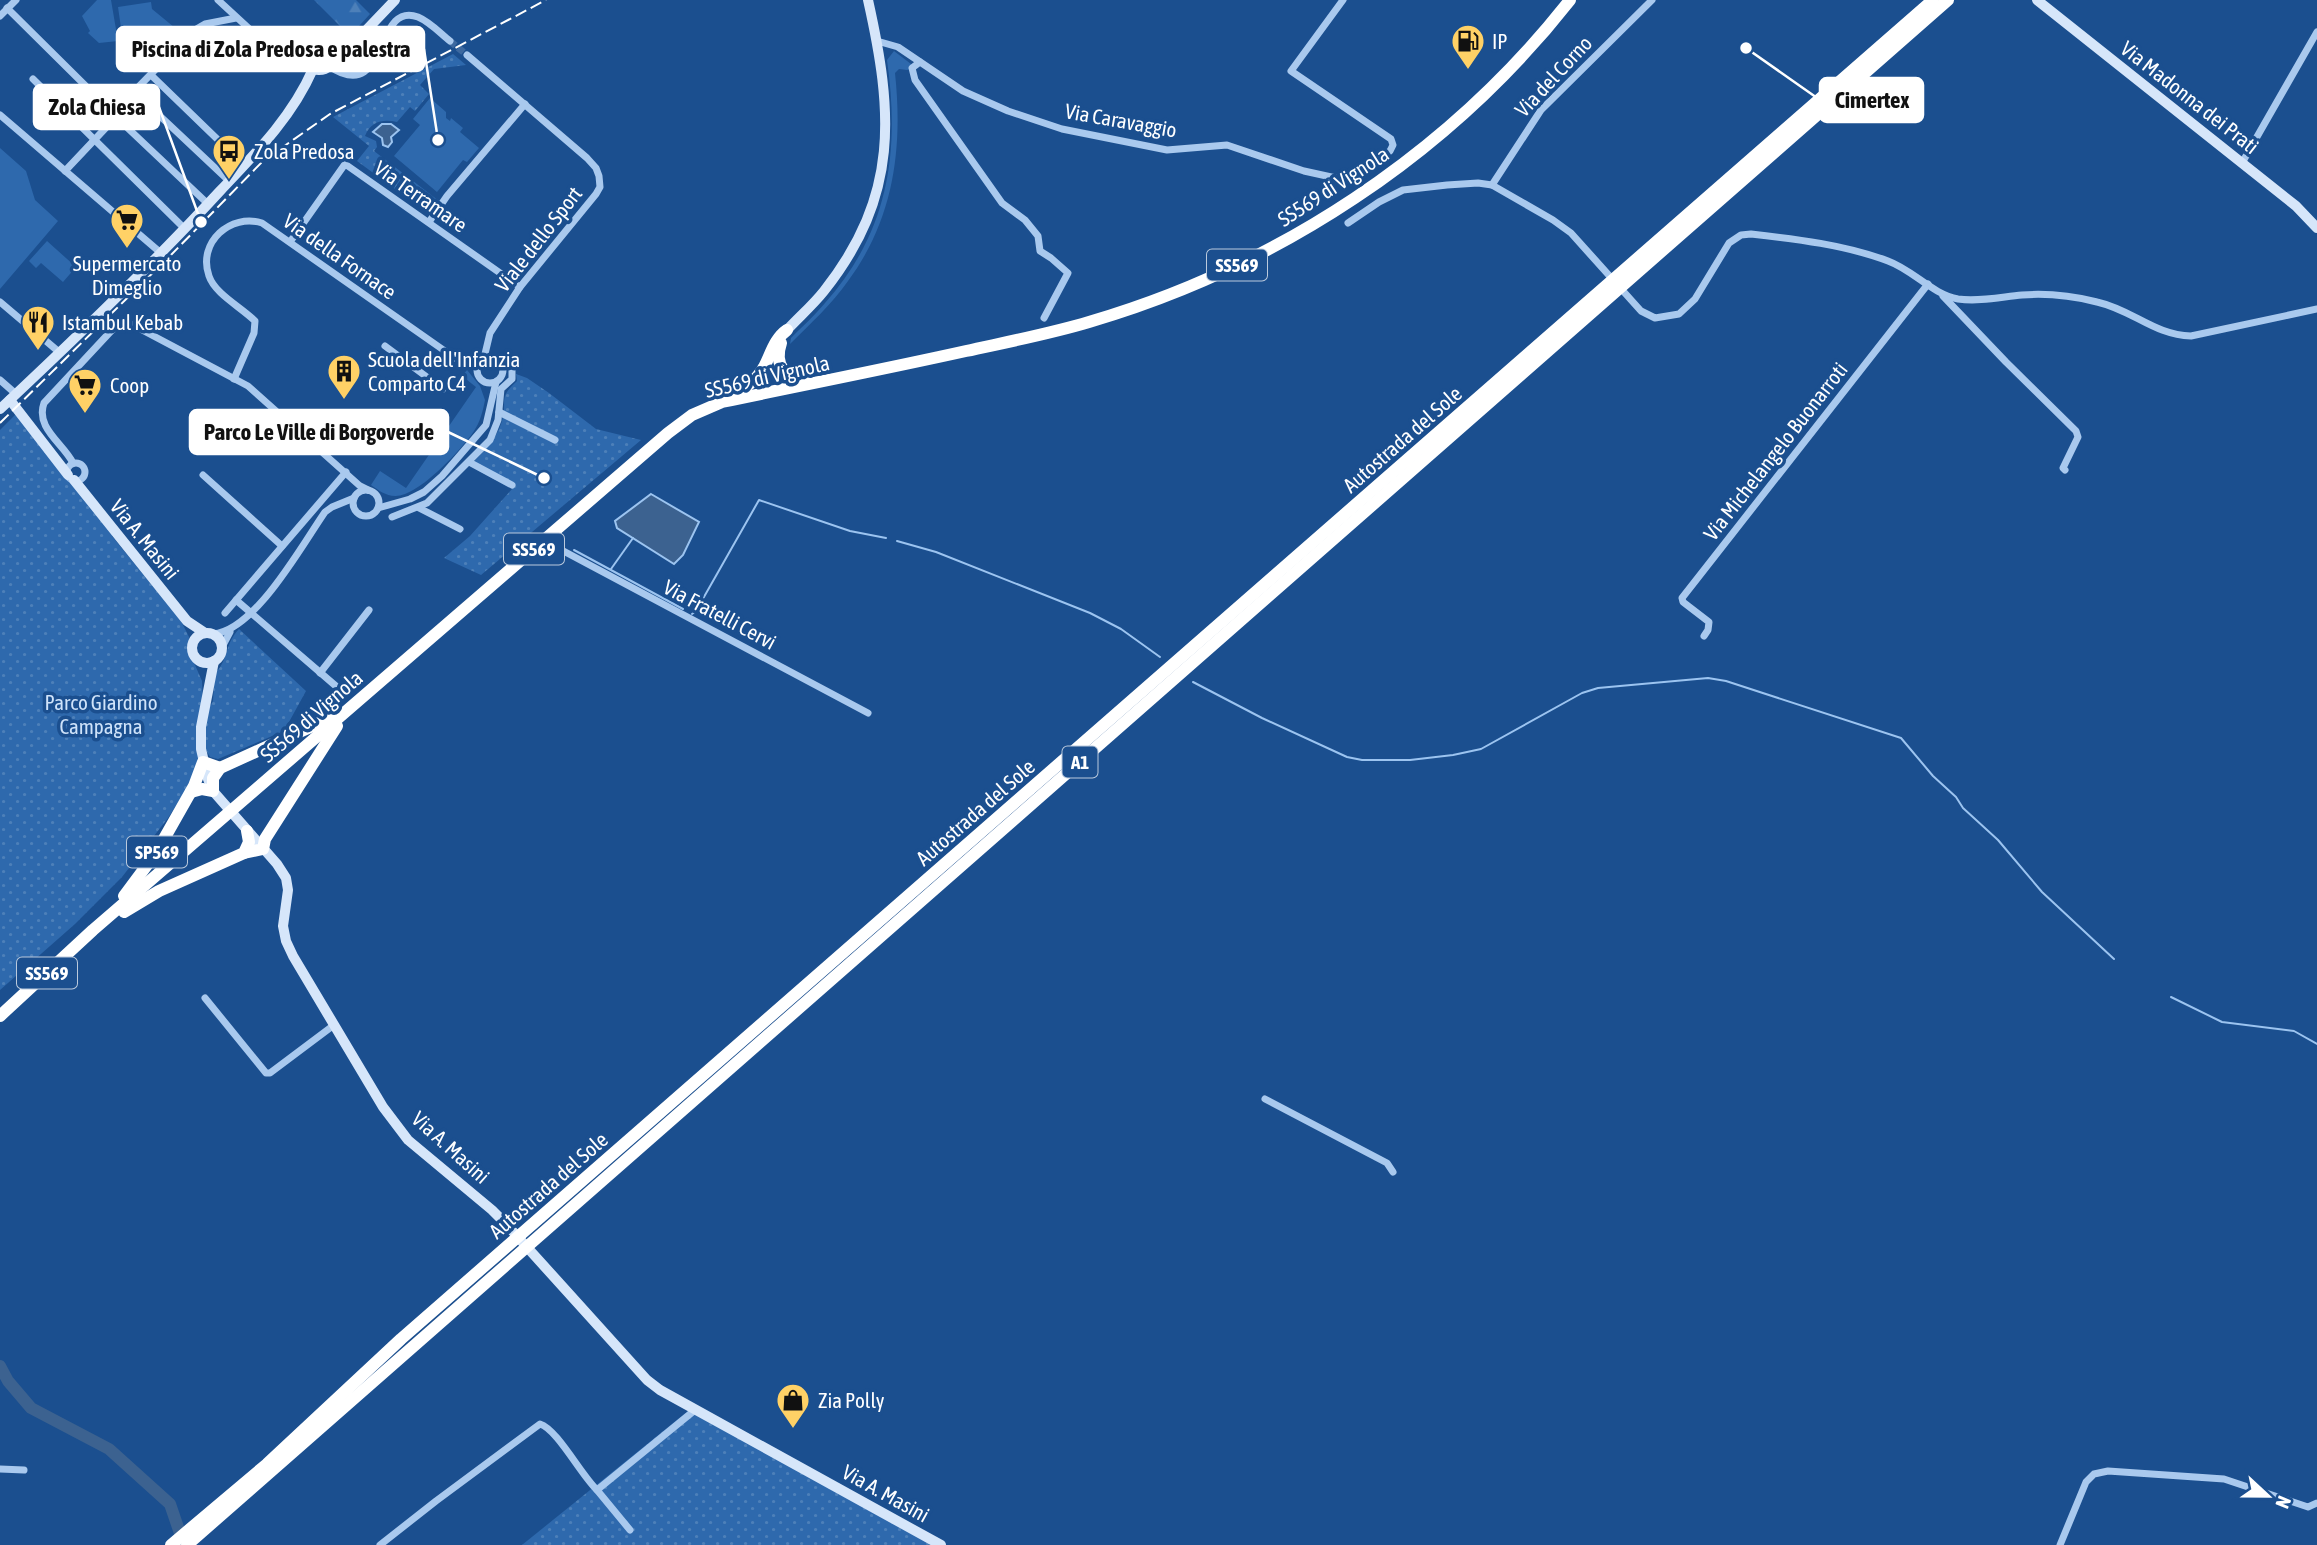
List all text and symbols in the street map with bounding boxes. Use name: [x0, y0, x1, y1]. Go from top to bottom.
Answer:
fuel station icon: IP: [1449, 22, 1487, 71]
callout: Piscina di Zola Predosa e palestra: [117, 27, 424, 71]
place label: IP: [1492, 29, 1508, 53]
street label: Via del Corno: [1510, 31, 1596, 121]
text: Piscina di Zola Predosa e palestra: [131, 36, 411, 62]
street label: Via Madonna dei Prati: [2116, 36, 2264, 158]
callout: Cimertex: [1820, 78, 1923, 122]
callout: Zola Chiesa: [34, 85, 159, 129]
text: Cimertex: [1834, 87, 1910, 113]
text: Zola Chiesa: [48, 94, 146, 120]
street label: Via Caravaggio: [1063, 98, 1179, 142]
bus stop icon: Zola Predosa: [210, 132, 248, 181]
place label: Zola Predosa: [254, 139, 354, 163]
street label: SS569 di Vignola: [1273, 141, 1393, 231]
street label: Via Terramare: [370, 155, 472, 237]
street label: Viale dello Sport: [490, 182, 586, 296]
supermarket icon: Supermercato Dimeglio: [108, 201, 146, 250]
street label: Via della Fornace: [279, 208, 401, 304]
road number: SS569: [1207, 249, 1267, 280]
place label: Supermercato Dimeglio: [73, 251, 181, 299]
restaurant icon: Istambul Kebab: [19, 303, 57, 352]
place label: Istambul Kebab: [62, 310, 183, 334]
place label: Scuola dell'Infanzia Comparto C4: [368, 347, 520, 395]
street label: SS569 di Vignola: [702, 350, 832, 402]
building icon: Scuola dell'Infanzia Comparto C4: [325, 352, 363, 401]
street label: Via Michelangelo Buonarroti: [1698, 357, 1852, 545]
supermarket icon: Coop: [66, 366, 104, 415]
place label: Coop: [110, 373, 149, 397]
street label: Autostrada del Sole: [1338, 381, 1466, 497]
callout: Parco Le Ville di Borgoverde: [190, 410, 448, 454]
text: Parco Le Ville di Borgoverde: [204, 419, 434, 445]
street label: Via A. Masini: [106, 494, 184, 584]
road number: SS569: [504, 534, 564, 564]
street label: Via Fratelli Cervi: [660, 574, 780, 654]
street label: SS569 di Vignola: [255, 665, 367, 767]
park label: Parco Giardino Campagna: [44, 690, 158, 738]
road number: A1: [1062, 747, 1098, 778]
street label: Autostrada del Sole: [911, 754, 1039, 870]
road number: SP569: [127, 836, 187, 867]
road number: SS569: [17, 958, 77, 988]
street label: Via A. Masini: [407, 1106, 495, 1188]
street label: Autostrada del Sole: [484, 1127, 612, 1243]
shop icon: Zia Polly: [774, 1381, 812, 1430]
place label: Zia Polly: [818, 1388, 885, 1412]
street label: Via A. Masini: [838, 1459, 934, 1527]
north arrow: [2233, 1461, 2303, 1531]
text: N: [2271, 1493, 2296, 1512]

